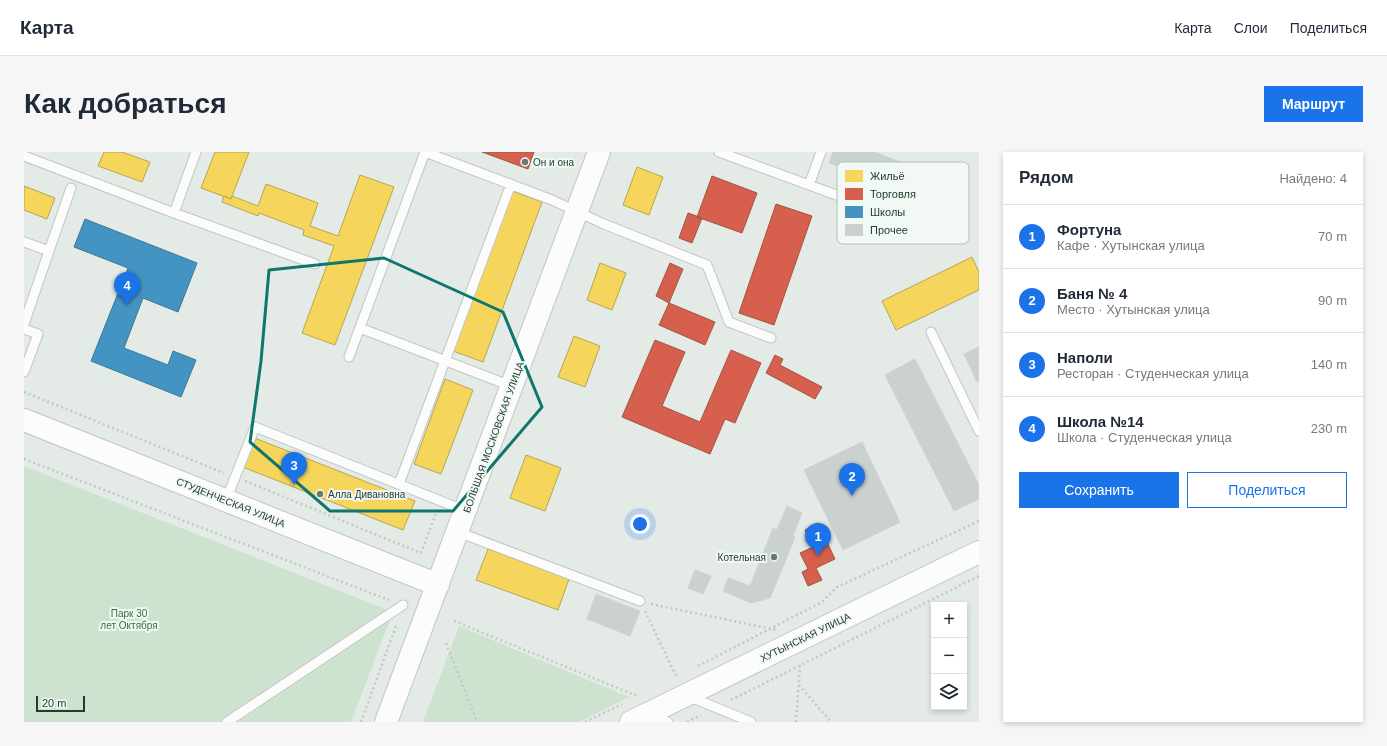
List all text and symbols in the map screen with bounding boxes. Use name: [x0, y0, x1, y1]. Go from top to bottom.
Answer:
text: Карта: [20, 17, 74, 38]
text: Карта: [1174, 20, 1212, 36]
text: Слои: [1234, 20, 1268, 36]
text: Поделиться: [1290, 20, 1367, 36]
button: Маршрут: [1264, 86, 1363, 122]
text: Как добраться: [24, 88, 226, 119]
marker: Он и она: [520, 157, 530, 167]
place label: Он и она: [533, 157, 575, 168]
legend: [837, 162, 969, 244]
text: Рядом: [1019, 168, 1074, 187]
text: Жильё: [870, 170, 905, 182]
text: Найдено: 4: [1279, 171, 1347, 186]
text: Торговля: [870, 188, 916, 200]
text: Школы: [870, 206, 905, 218]
text: Фортуна: [1057, 221, 1121, 238]
text: Прочее: [870, 224, 908, 236]
text: 1: [1028, 229, 1036, 244]
text: 70 m: [1318, 229, 1347, 244]
text: Кафе · Хутынская улица: [1057, 238, 1205, 253]
pin: 4: [114, 272, 140, 305]
text: Баня № 4: [1057, 285, 1127, 302]
text: 2: [1028, 293, 1036, 308]
text: 90 m: [1318, 293, 1347, 308]
text: Место · Хутынская улица: [1057, 302, 1210, 317]
text: Наполи: [1057, 349, 1113, 366]
text: 3: [1028, 357, 1036, 372]
text: 140 m: [1311, 357, 1347, 372]
street label: БОЛЬШАЯ МОСКОВСКАЯ УЛИЦА: [461, 360, 526, 514]
text: Ресторан · Студенческая улица: [1057, 366, 1249, 381]
text: Школа №14: [1057, 413, 1144, 430]
text: 4: [1028, 421, 1036, 436]
text: 230 m: [1311, 421, 1347, 436]
text: Школа · Студенческая улица: [1057, 430, 1232, 445]
pin: 3: [281, 452, 307, 485]
pin: 2: [839, 463, 865, 496]
button: Сохранить: [1019, 472, 1179, 508]
button: Поделиться: [1187, 472, 1347, 508]
street label: СТУДЕНЧЕСКАЯ УЛИЦА: [175, 476, 287, 529]
marker: Алла Дивановна: [315, 489, 325, 499]
place label: Алла Дивановна: [328, 489, 406, 500]
your location: [630, 514, 650, 534]
pin: 1: [805, 523, 831, 556]
place label: Котельная: [718, 552, 766, 563]
marker: Котельная: [769, 552, 779, 562]
map controls: [931, 602, 967, 710]
button: +: [931, 602, 967, 638]
park label: Парк 30 лет Октября: [100, 608, 158, 631]
street label: ХУТЫНСКАЯ УЛИЦА: [758, 611, 852, 664]
button: −: [931, 638, 967, 674]
button: layers: [931, 674, 967, 710]
scale bar: [36, 694, 85, 713]
text: 20 m: [42, 697, 66, 709]

